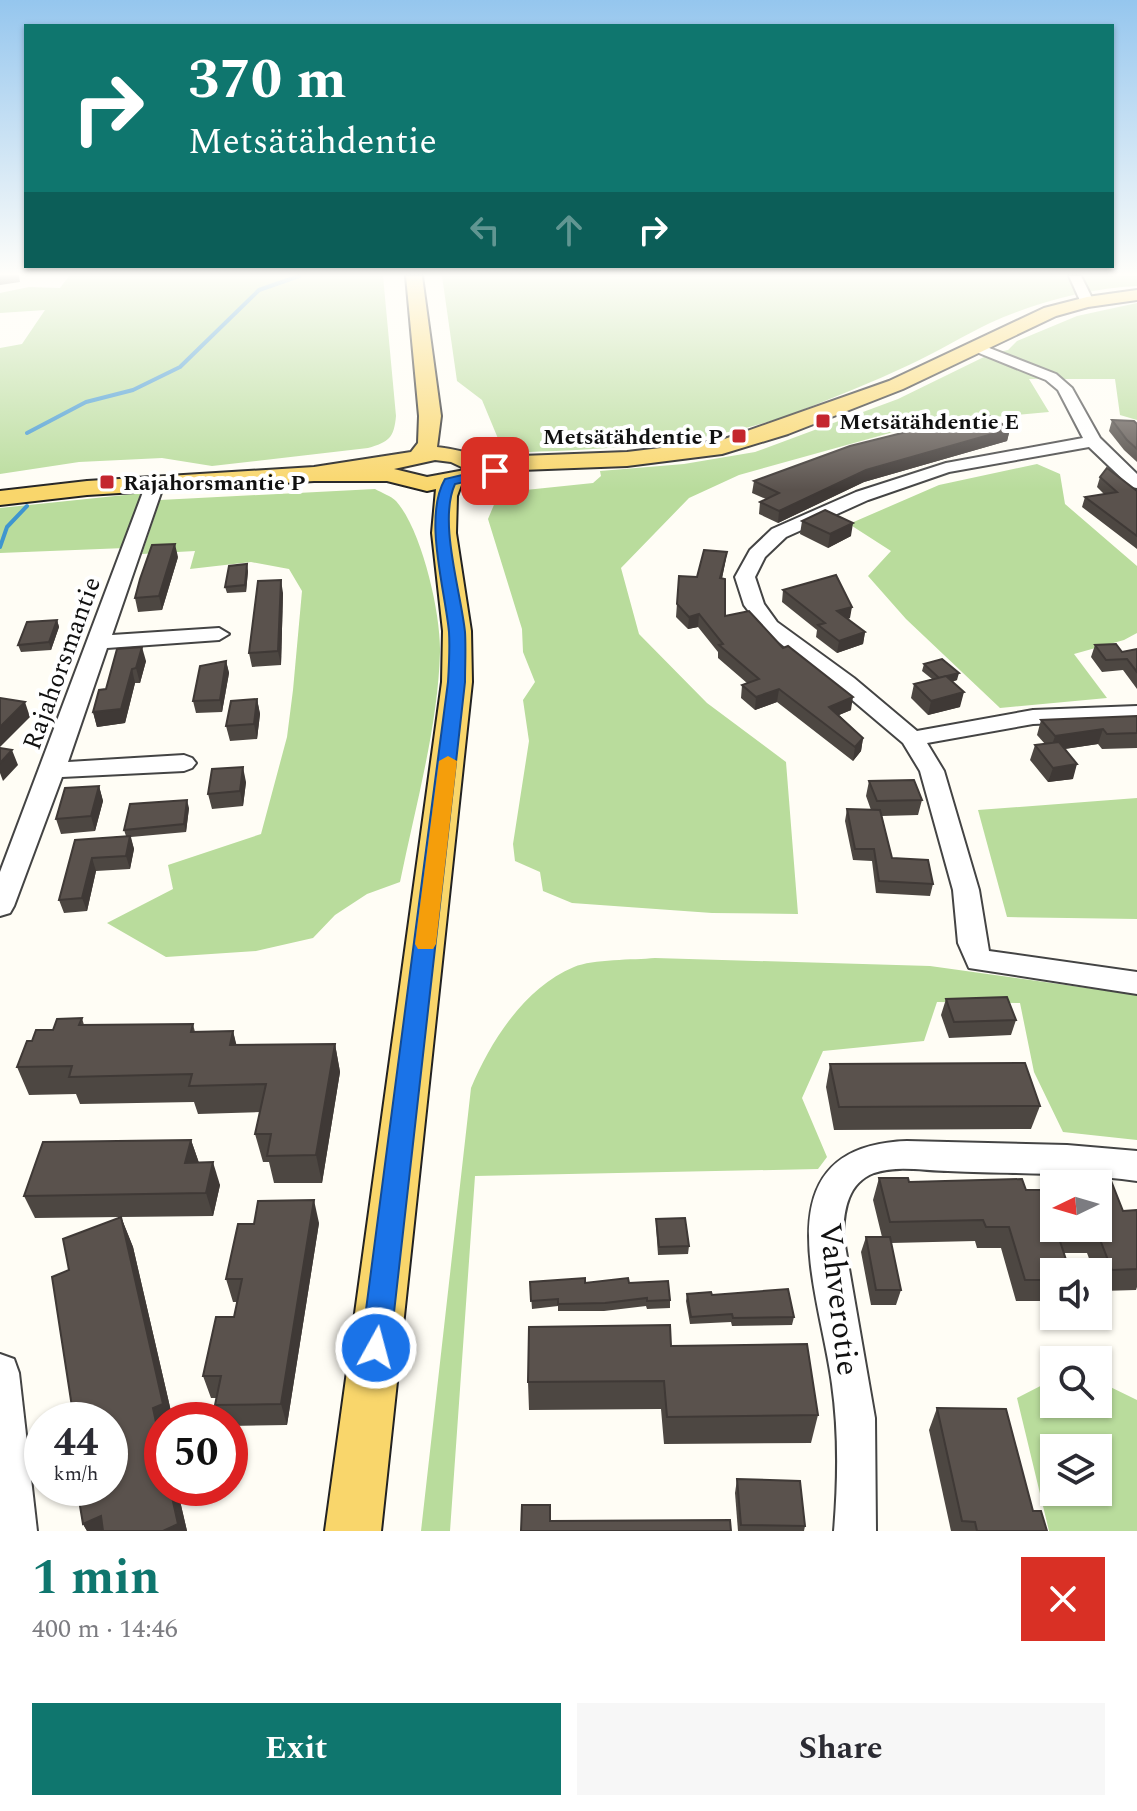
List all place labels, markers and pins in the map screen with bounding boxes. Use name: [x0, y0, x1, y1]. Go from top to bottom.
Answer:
place label: Metsätähdentie E: [839, 406, 1019, 439]
marker: Metsätähdentie E: [814, 412, 832, 430]
place label: Metsätähdentie P: [543, 421, 723, 454]
marker: Metsätähdentie P: [730, 427, 748, 445]
pin: [461, 437, 529, 505]
place label: Rajahorsmantie P: [123, 467, 306, 500]
marker: Rajahorsmantie P: [98, 473, 116, 491]

